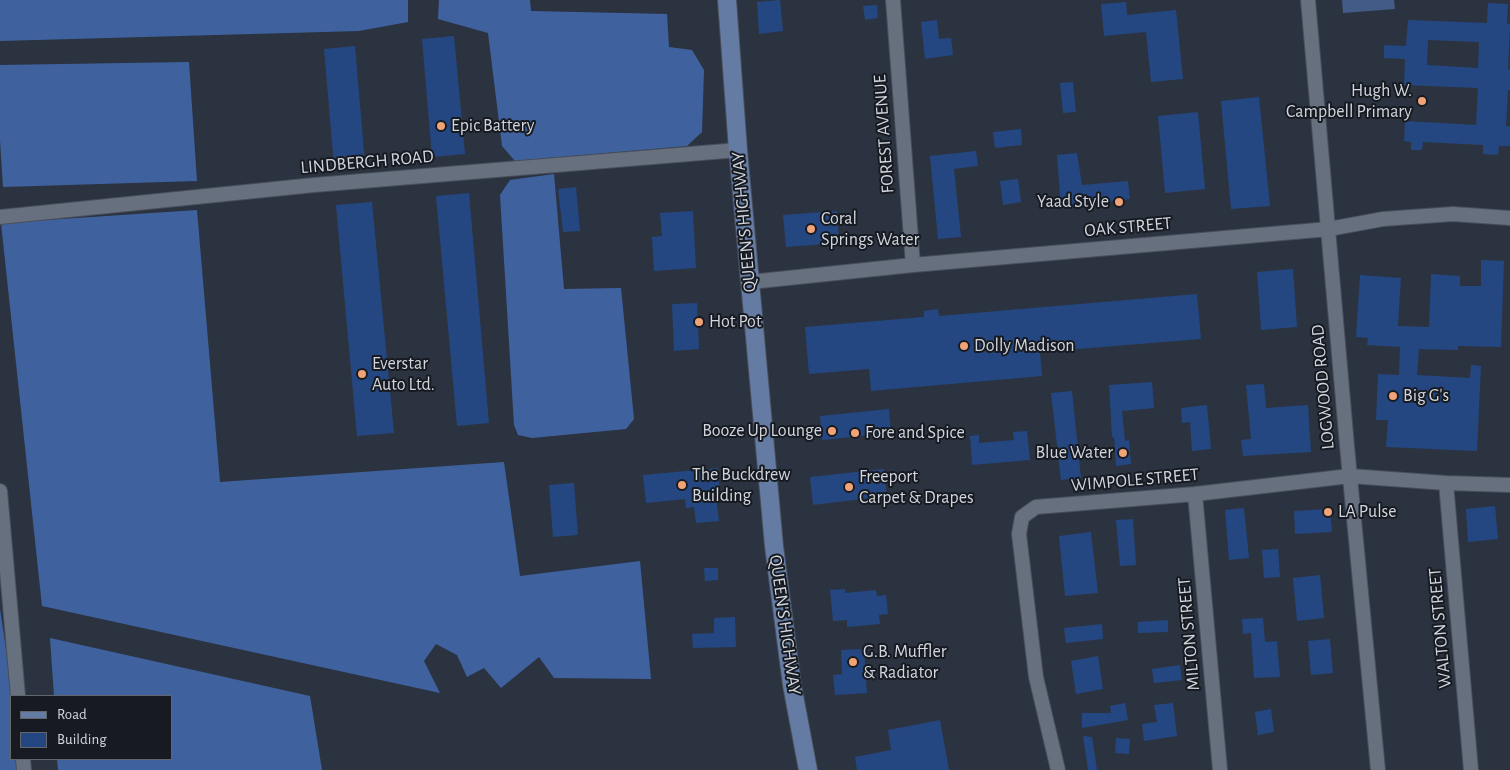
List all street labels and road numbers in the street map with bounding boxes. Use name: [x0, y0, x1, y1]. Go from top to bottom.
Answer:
street label: FOREST AVENUE: [869, 74, 899, 194]
street label: LINDBERGH ROAD: [300, 145, 434, 179]
street label: QUEEN'S HIGHWAY: [727, 151, 761, 293]
street label: OAK STREET: [1083, 212, 1173, 242]
street label: LOGWOOD ROAD: [1307, 324, 1339, 450]
street label: WIMPOLE STREET: [1070, 464, 1200, 496]
street label: QUEEN'S HIGHWAY: [764, 554, 806, 696]
street label: WALTON STREET: [1424, 567, 1456, 689]
street label: MILTON STREET: [1173, 576, 1205, 692]

